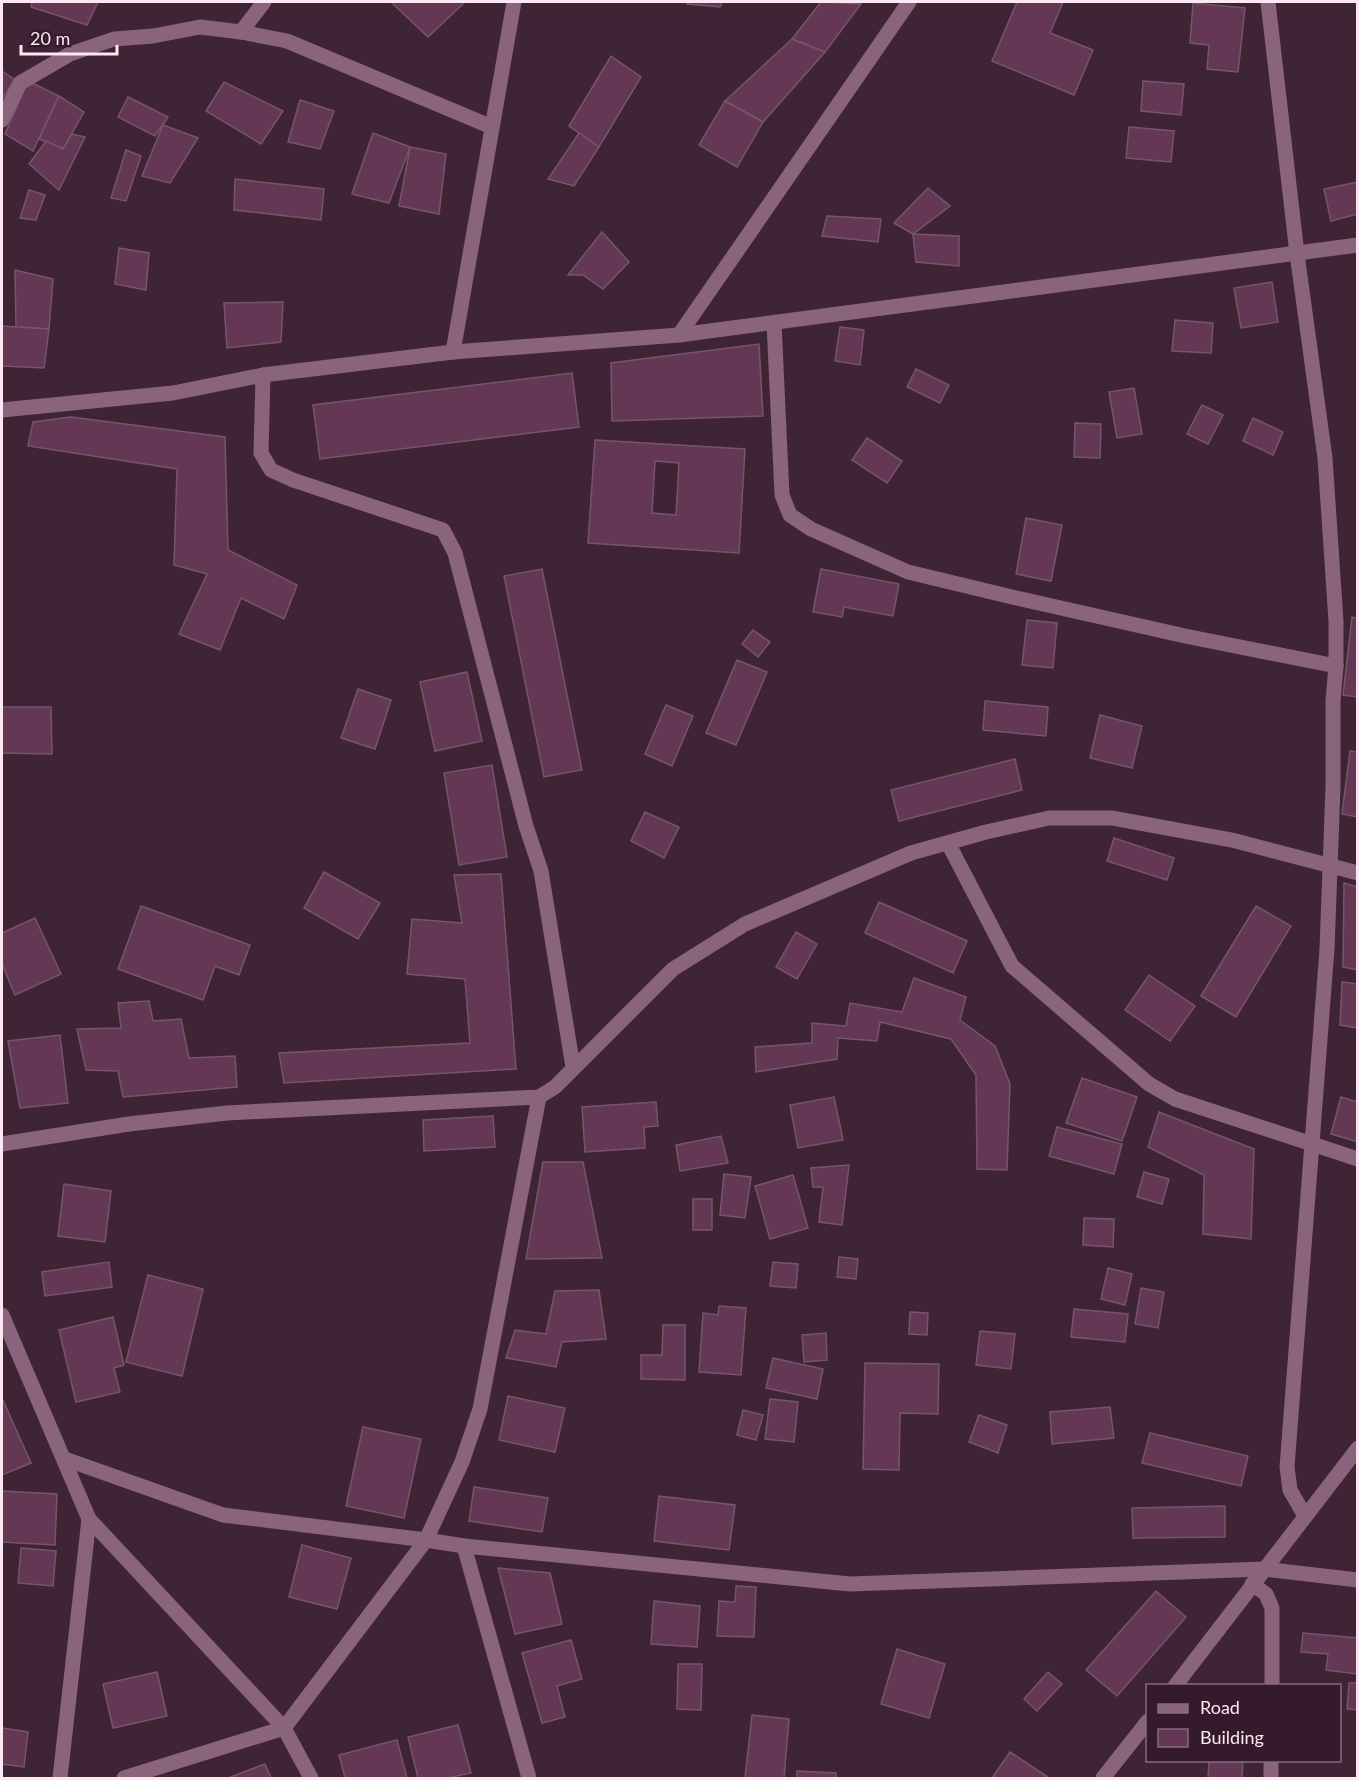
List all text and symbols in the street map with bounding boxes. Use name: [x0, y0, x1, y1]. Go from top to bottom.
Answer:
scale bar: [21, 18, 117, 56]
text: 20 m: [30, 27, 70, 49]
legend: [1146, 1684, 1341, 1762]
text: Road: [1200, 1696, 1240, 1718]
text: Building: [1200, 1726, 1264, 1748]

